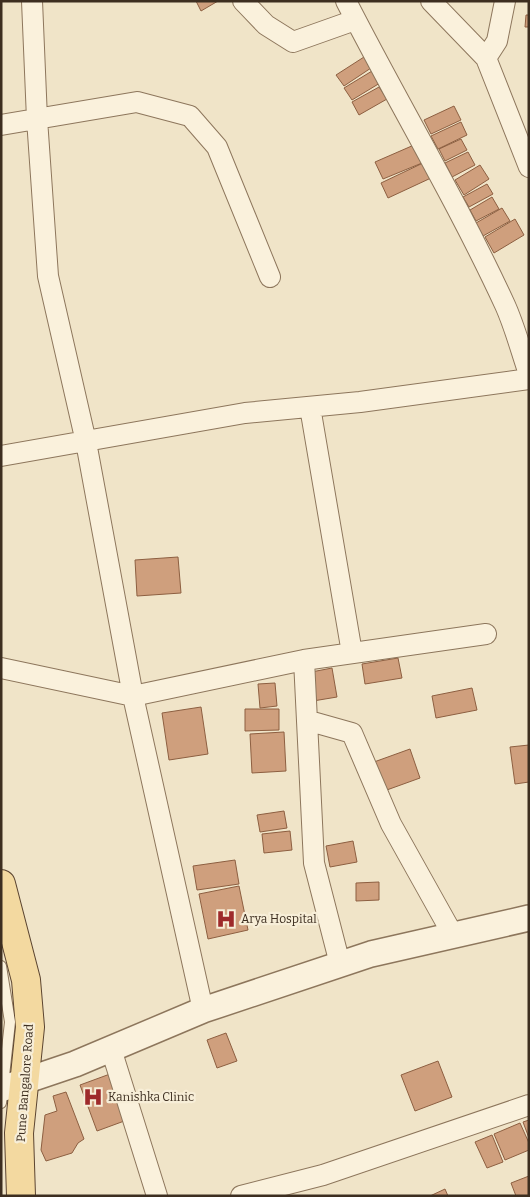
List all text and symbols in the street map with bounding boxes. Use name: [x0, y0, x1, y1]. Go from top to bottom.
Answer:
hospital icon: Arya Hospital: [215, 908, 237, 930]
place label: Arya Hospital: [241, 912, 317, 926]
street label: Pune Bangalore Road: [14, 1023, 36, 1143]
hospital icon: Kanishka Clinic: [82, 1086, 104, 1108]
place label: Kanishka Clinic: [108, 1090, 194, 1104]

